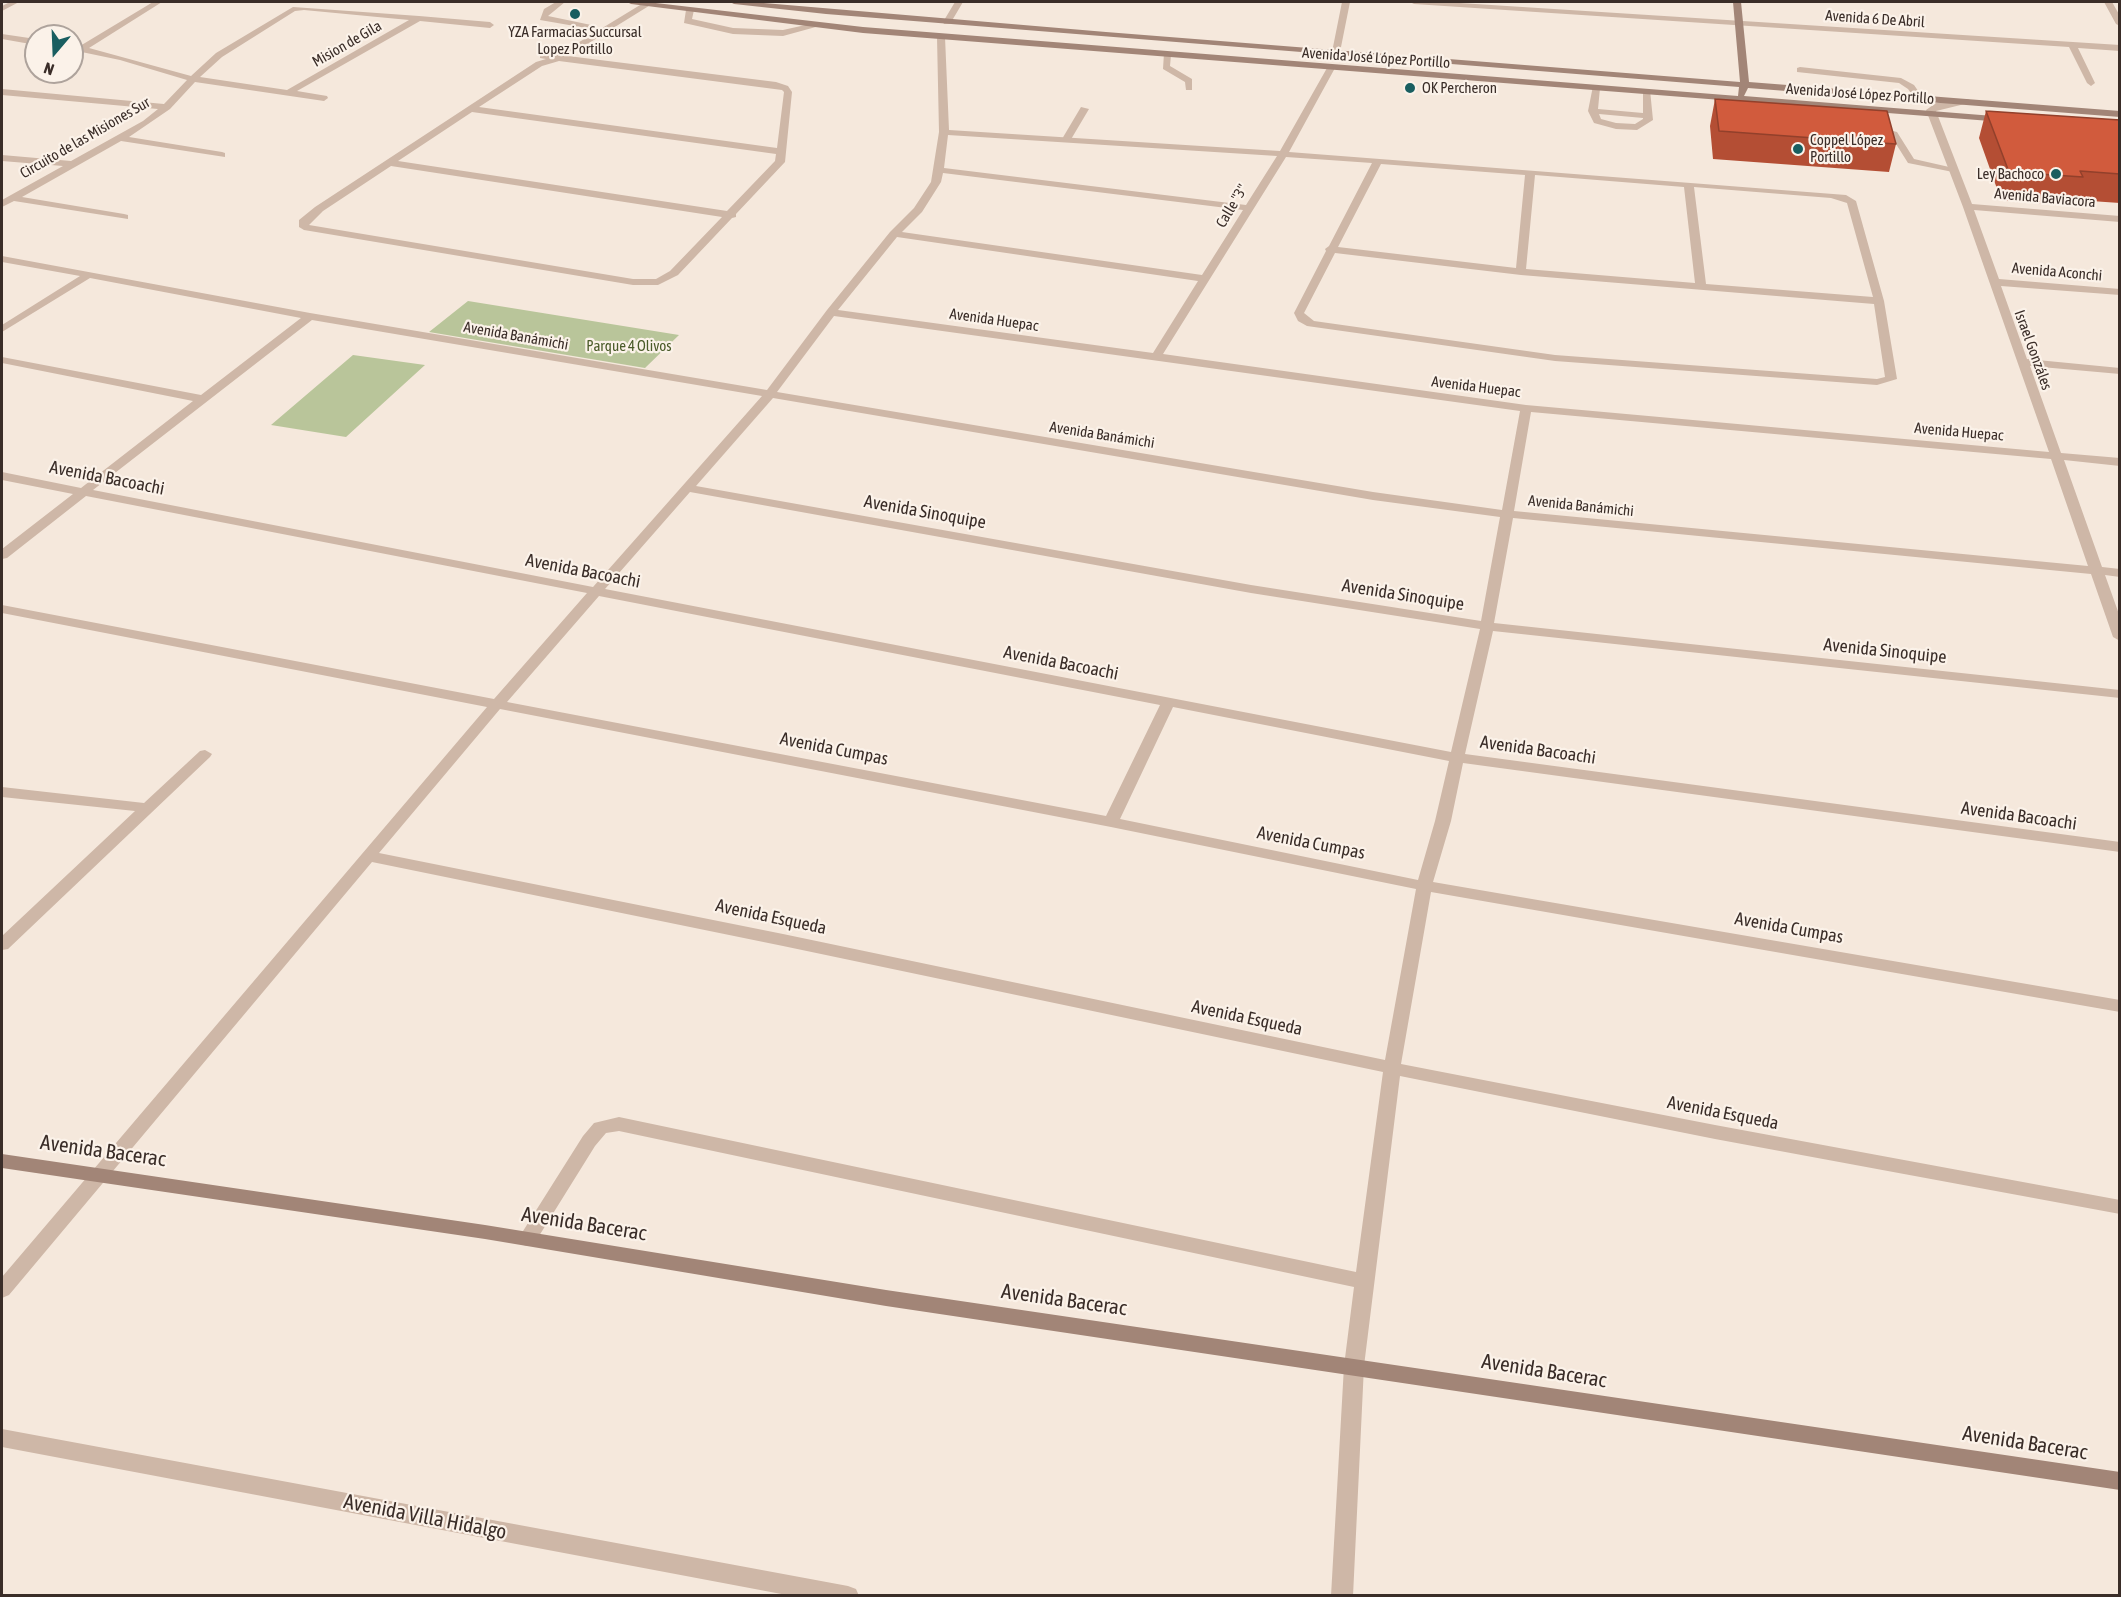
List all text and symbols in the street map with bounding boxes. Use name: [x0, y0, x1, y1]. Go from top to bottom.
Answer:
marker: YZA Farmacias Succursal Lopez Portillo: [568, 7, 582, 21]
street label: Avenida 6 De Abril: [1825, 7, 1925, 31]
street label: Mision de Gila: [309, 17, 385, 71]
place label: YZA Farmacias Succursal Lopez Portillo: [508, 23, 642, 58]
north arrow: [24, 24, 84, 84]
street label: Avenida José López Portillo: [1301, 44, 1451, 72]
text: N: [41, 59, 56, 79]
place label: OK Percheron: [1422, 79, 1497, 97]
street label: Avenida José López Portillo: [1785, 80, 1935, 108]
marker: OK Percheron: [1403, 81, 1417, 95]
street label: Circuito de las Misiones Sur: [17, 93, 153, 183]
place label: Coppel López Portillo: [1810, 131, 1883, 166]
marker: Coppel López Portillo: [1791, 142, 1805, 156]
place label: Ley Bachoco: [1977, 165, 2044, 183]
marker: Ley Bachoco: [2049, 167, 2063, 181]
street label: Calle "3": [1212, 181, 1252, 231]
street label: Avenida Baviacora: [1994, 185, 2096, 211]
street label: Avenida Aconchi: [2011, 259, 2103, 285]
street label: Avenida Huepac: [948, 305, 1040, 335]
street label: Israel Gonzáles: [2010, 308, 2056, 392]
street label: Avenida Banámichi: [462, 318, 570, 354]
park label: Parque 4 Olivos: [586, 337, 672, 355]
street label: Avenida Huepac: [1431, 373, 1521, 401]
street label: Avenida Banámichi: [1048, 418, 1156, 452]
street label: Avenida Huepac: [1914, 419, 2004, 445]
street label: Avenida Bacoachi: [48, 456, 166, 500]
street label: Avenida Sinoquipe: [862, 491, 988, 533]
street label: Avenida Banámichi: [1527, 492, 1635, 520]
street label: Avenida Bacoachi: [524, 549, 642, 593]
street label: Avenida Sinoquipe: [1340, 575, 1466, 615]
street label: Avenida Sinoquipe: [1822, 634, 1948, 668]
street label: Avenida Bacoachi: [1002, 641, 1120, 685]
street label: Avenida Cumpas: [778, 728, 890, 770]
street label: Avenida Bacoachi: [1479, 731, 1597, 769]
street label: Avenida Bacoachi: [1960, 797, 2078, 835]
street label: Avenida Cumpas: [1255, 822, 1367, 864]
street label: Avenida Esqueda: [714, 895, 828, 939]
street label: Avenida Cumpas: [1733, 908, 1845, 948]
street label: Avenida Esqueda: [1190, 996, 1304, 1040]
street label: Avenida Esqueda: [1666, 1092, 1780, 1134]
street label: Avenida Bacerac: [39, 1130, 167, 1172]
street label: Avenida Bacerac: [520, 1202, 648, 1246]
street label: Avenida Bacerac: [1000, 1279, 1128, 1321]
street label: Avenida Bacerac: [1480, 1349, 1608, 1393]
street label: Avenida Bacerac: [1961, 1421, 2089, 1465]
street label: Avenida Villa Hidalgo: [341, 1489, 509, 1545]

